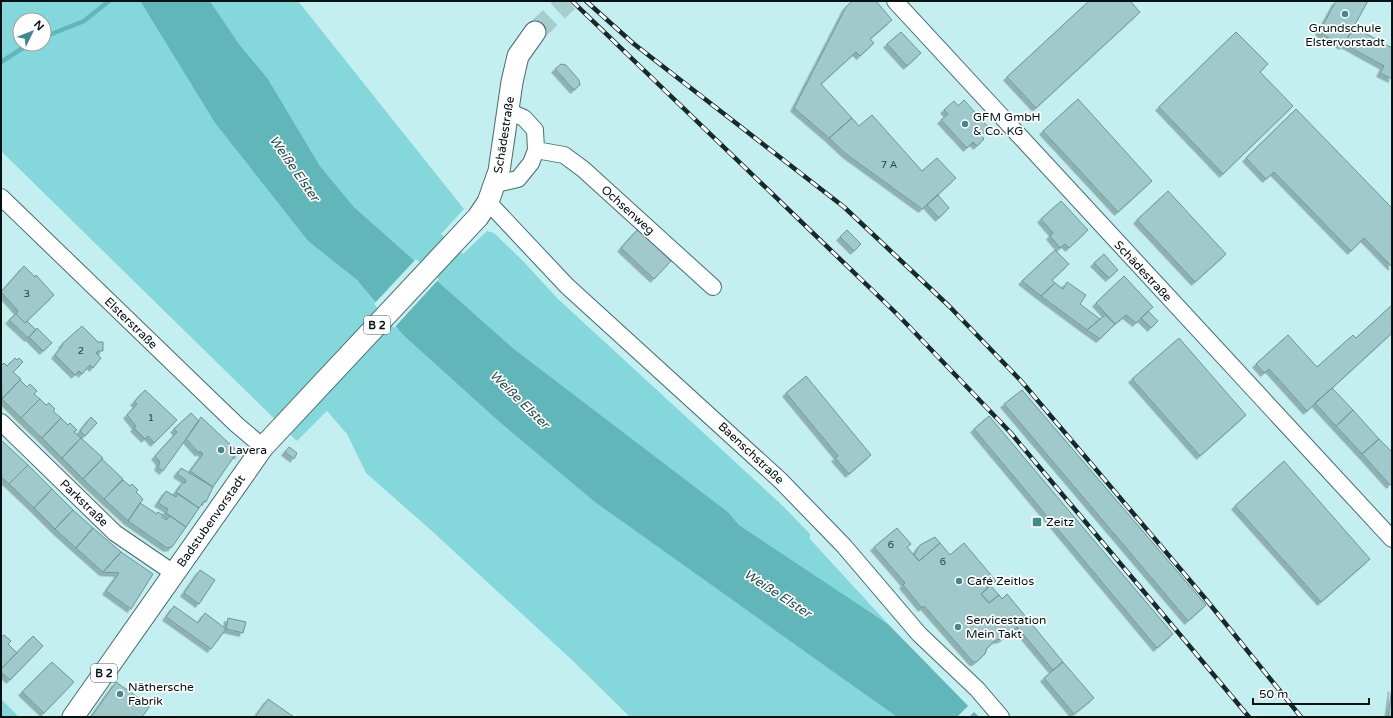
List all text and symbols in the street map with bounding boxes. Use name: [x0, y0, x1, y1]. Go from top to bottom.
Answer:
marker: Grundschule Elstervorstadt: [1340, 9, 1350, 19]
north arrow: [12, 12, 52, 52]
text: N: [31, 18, 47, 33]
place label: Grundschule Elstervorstadt: [1305, 21, 1385, 49]
street label: Schädestraße: [491, 95, 517, 175]
place label: GFM GmbH & Co. KG: [973, 110, 1041, 138]
marker: GFM GmbH & Co. KG: [960, 119, 970, 129]
water label: Weiße Elster: [266, 133, 324, 206]
house number: 7 A: [881, 159, 897, 171]
street label: Ochsenweg: [599, 182, 657, 238]
street label: Schädestraße: [1111, 238, 1175, 304]
house number: 3: [24, 288, 30, 300]
street label: Elsterstraße: [102, 294, 160, 352]
road number: B 2: [364, 316, 390, 334]
house number: 2: [78, 345, 84, 357]
water label: Weiße Elster: [486, 367, 554, 434]
house number: 1: [148, 412, 154, 424]
street label: Baenschstraße: [715, 419, 787, 487]
place label: Lavera: [229, 443, 267, 457]
marker: Lavera: [216, 445, 226, 455]
street label: Badstubenvorstadt: [174, 472, 248, 570]
street label: Parkstraße: [57, 477, 111, 529]
place label: Zeitz: [1046, 515, 1074, 529]
marker: Zeitz: [1031, 516, 1043, 528]
house number: 6: [888, 539, 894, 551]
house number: 6: [940, 556, 946, 568]
water label: Weiße Elster: [741, 566, 816, 623]
place label: Café Zeitlos: [967, 574, 1034, 588]
marker: Café Zeitlos: [954, 576, 964, 586]
place label: Servicestation Mein Takt: [966, 613, 1046, 641]
marker: Servicestation Mein Takt: [953, 622, 963, 632]
road number: B 2: [91, 664, 117, 682]
place label: Näthersche Fabrik: [128, 680, 194, 708]
scale bar: [1253, 680, 1369, 706]
text: 50 m: [1259, 687, 1288, 701]
marker: Näthersche Fabrik: [115, 689, 125, 699]

